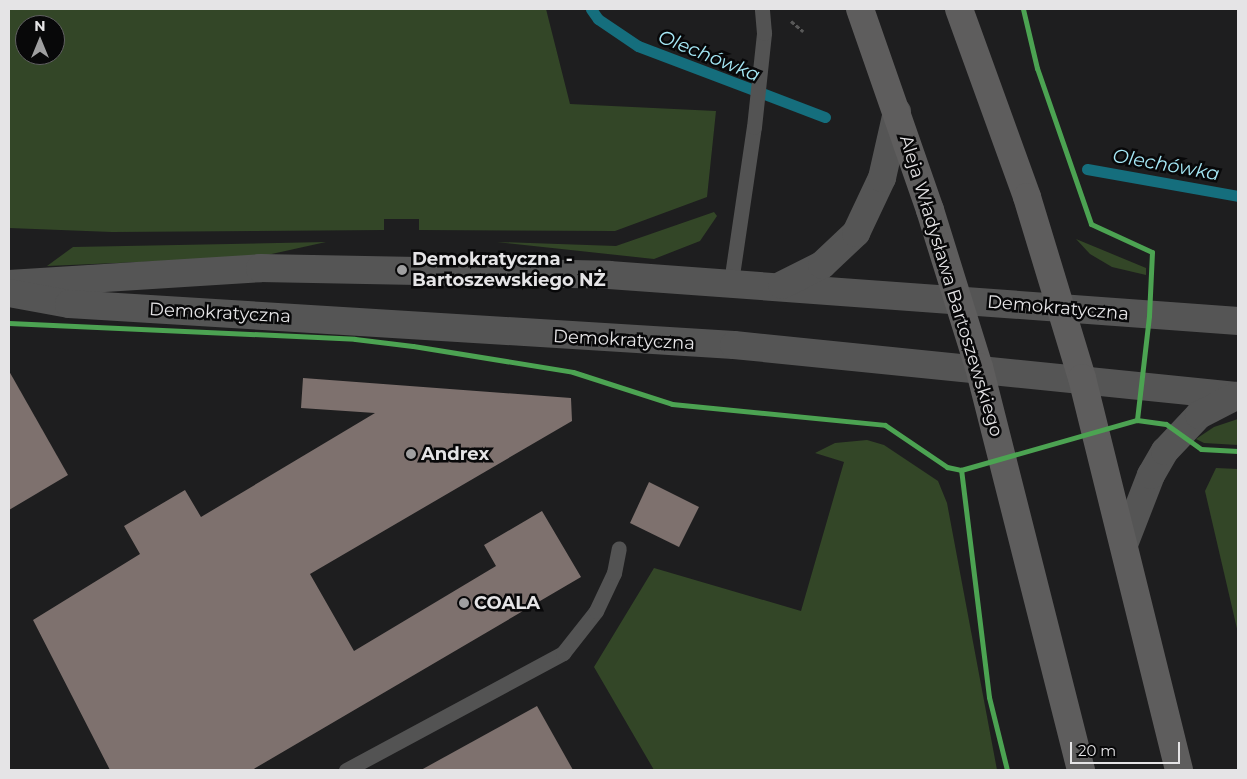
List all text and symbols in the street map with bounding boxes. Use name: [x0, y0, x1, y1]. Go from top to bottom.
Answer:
north arrow: [15, 15, 65, 65]
text: N: [34, 17, 46, 35]
water label: Olechówka: [655, 25, 763, 87]
street label: Aleja Władysława Bartoszewskiego: [895, 133, 1007, 439]
water label: Olechówka: [1111, 144, 1221, 186]
place label: Demokratyczna - Bartoszewskiego NŻ: [412, 249, 606, 292]
marker: Demokratyczna - Bartoszewskiego NŻ: [396, 264, 408, 276]
street label: Demokratyczna: [986, 291, 1130, 325]
street label: Demokratyczna: [149, 298, 291, 328]
street label: Demokratyczna: [553, 325, 695, 355]
place label: Andrex: [421, 443, 489, 465]
marker: Andrex: [405, 448, 417, 460]
place label: COALA: [474, 592, 540, 614]
marker: COALA: [458, 597, 470, 609]
scale bar: [1072, 732, 1182, 764]
text: 20 m: [1078, 741, 1116, 760]

